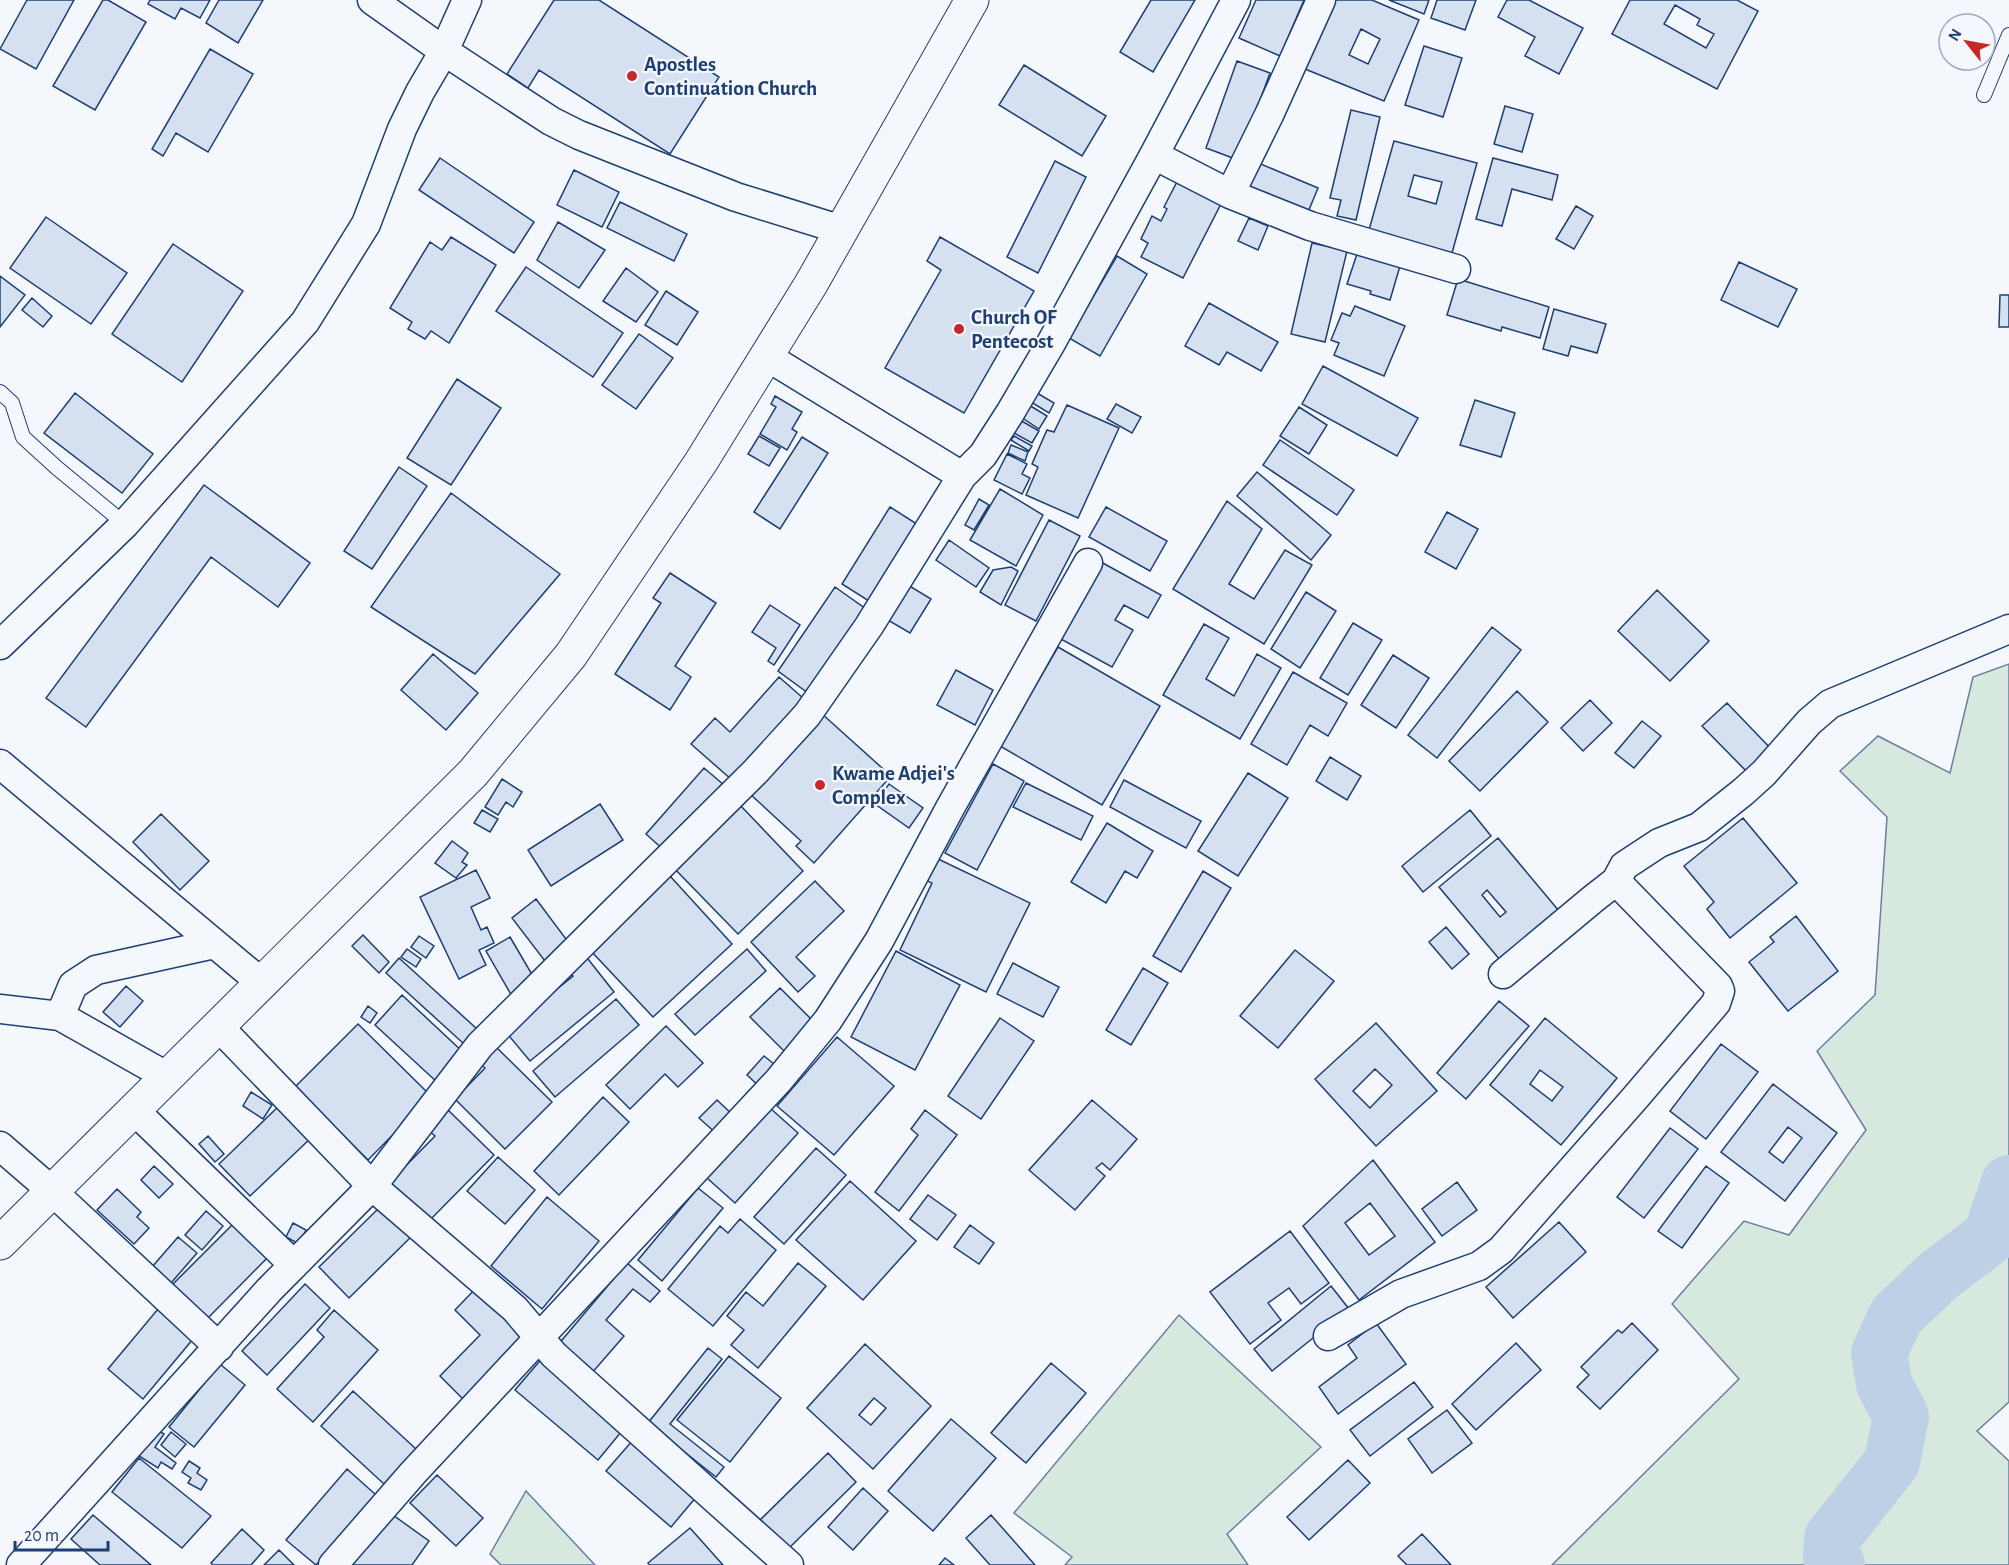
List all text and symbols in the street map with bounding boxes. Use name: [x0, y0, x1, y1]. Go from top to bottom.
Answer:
north arrow: [1937, 12, 1997, 72]
text: N: [1945, 26, 1965, 44]
place label: Apostles Continuation Church: [644, 54, 817, 99]
marker: Apostles Continuation Church: [625, 69, 639, 83]
place label: Church OF Pentecost: [971, 307, 1057, 352]
marker: Church OF Pentecost: [952, 322, 966, 336]
place label: Kwame Adjei's Complex: [832, 763, 955, 808]
marker: Kwame Adjei's Complex: [813, 778, 827, 792]
scale bar: [15, 1514, 108, 1552]
text: 20 m: [24, 1527, 59, 1545]

